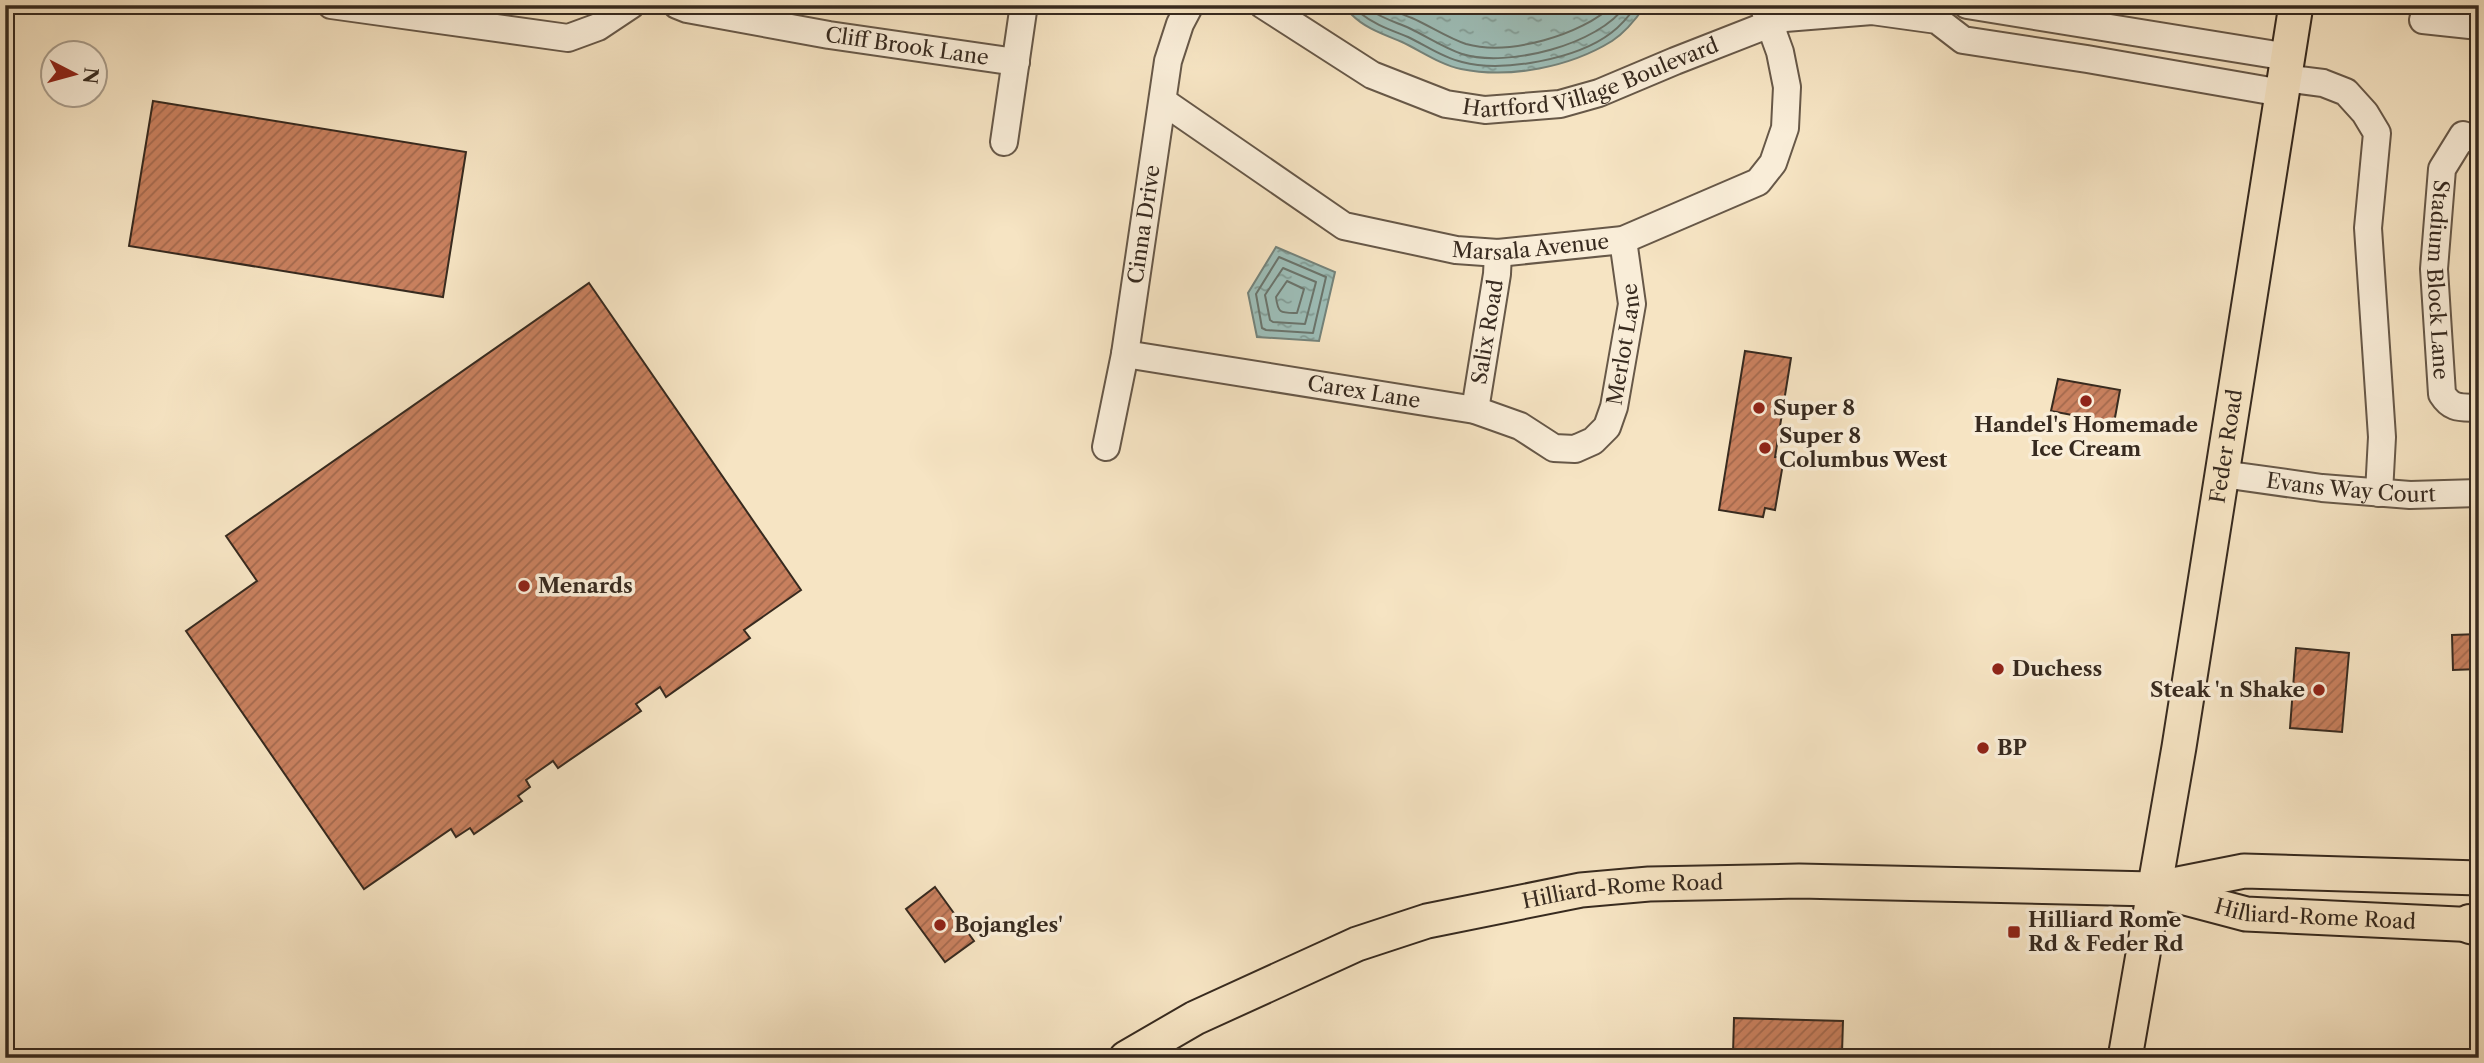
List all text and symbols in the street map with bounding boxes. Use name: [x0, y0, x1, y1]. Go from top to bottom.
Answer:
street label: Cliff Brook Lane: [824, 22, 991, 70]
street label: Hartford Village Boulevard: [1461, 32, 1722, 122]
north arrow: [38, 38, 108, 108]
text: N: [78, 66, 103, 85]
street label: Cinna Drive: [1122, 163, 1165, 285]
street label: Stadium Block Lane: [2422, 179, 2454, 380]
street label: Marsala Avenue: [1451, 229, 1610, 265]
street label: Salix Road: [1466, 278, 1508, 386]
street label: Merlot Lane: [1602, 282, 1644, 407]
street label: Carex Lane: [1306, 370, 1422, 413]
street label: Feder Road: [2205, 387, 2247, 505]
marker: Handel's Homemade Ice Cream: [2078, 393, 2094, 409]
place label: Super 8: [1773, 395, 1855, 420]
marker: Super 8: [1751, 400, 1767, 416]
place label: Handel's Homemade Ice Cream: [1974, 412, 2198, 461]
place label: Super 8 Columbus West: [1779, 423, 1948, 472]
marker: Super 8 Columbus West: [1757, 440, 1773, 456]
street label: Evans Way Court: [2265, 467, 2437, 507]
place label: Menards: [538, 573, 633, 598]
marker: Menards: [516, 578, 532, 594]
place label: Duchess: [2012, 656, 2102, 681]
marker: Duchess: [1990, 661, 2006, 677]
place label: Steak 'n Shake: [2150, 677, 2305, 702]
marker: Steak 'n Shake: [2311, 682, 2327, 698]
place label: BP: [1997, 735, 2027, 760]
marker: BP: [1975, 740, 1991, 756]
street label: Hilliard-Rome Road: [1520, 870, 1724, 914]
street label: Hilliard-Rome Road: [2212, 893, 2417, 934]
place label: Hilliard Rome Rd & Feder Rd: [2028, 907, 2184, 956]
place label: Bojangles': [954, 912, 1063, 937]
marker: Bojangles': [932, 917, 948, 933]
marker: Hilliard Rome Rd & Feder Rd: [2006, 924, 2022, 940]

